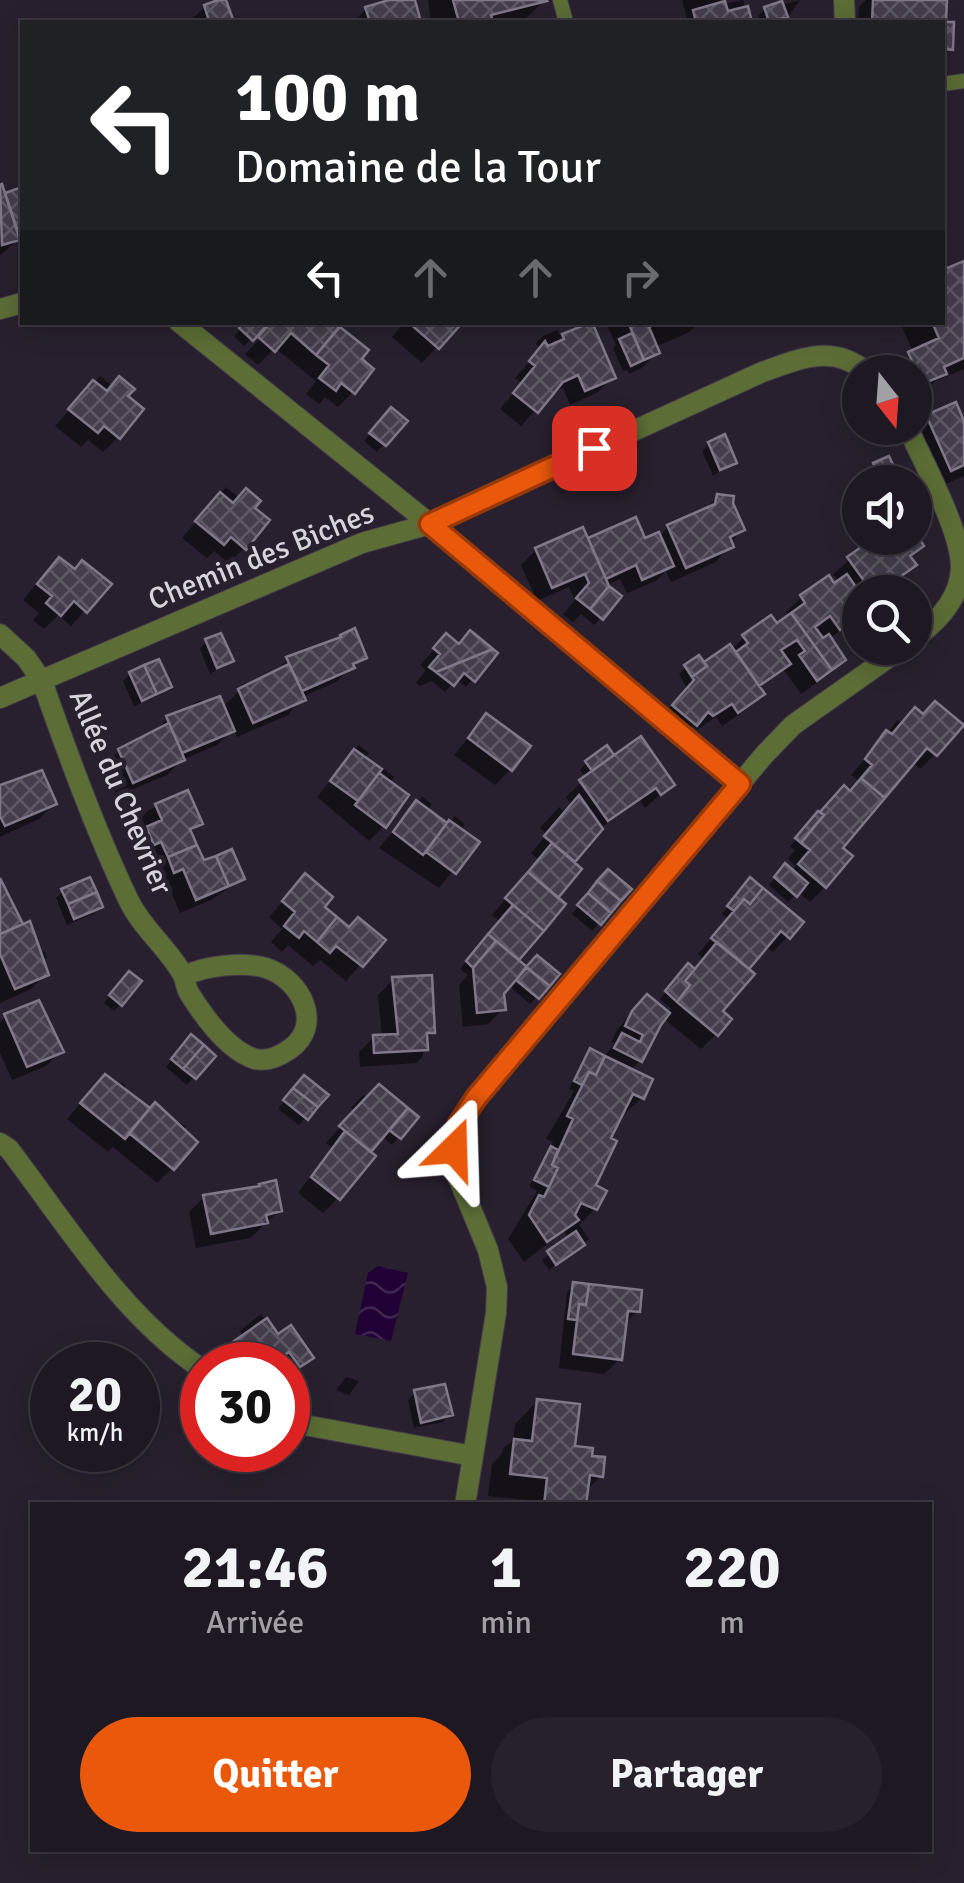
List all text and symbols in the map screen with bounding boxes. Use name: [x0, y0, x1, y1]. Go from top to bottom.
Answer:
text: 100 m: [235, 54, 420, 140]
icon: left: [70, 60, 200, 190]
text: Domaine de la Tour: [235, 140, 601, 195]
icon: left: [298, 250, 353, 305]
icon: ahead: [403, 250, 458, 305]
icon: ahead: [508, 250, 563, 305]
icon: right: [613, 250, 668, 305]
north arrow: [842, 355, 932, 445]
map controls: [842, 355, 932, 665]
pin: [552, 406, 637, 491]
icon: arrive: [567, 421, 622, 476]
button: sound: [842, 465, 932, 555]
street label: Chemin des Biches: [143, 494, 379, 619]
button: search: [842, 575, 932, 665]
street label: Allée du Chevrier: [61, 684, 180, 900]
position arrow: [402, 1097, 506, 1201]
speed limit sign: 30: [180, 1342, 310, 1472]
text: 20: [68, 1364, 122, 1426]
text: km/h: [67, 1417, 123, 1448]
text: 21:46: [181, 1531, 329, 1605]
text: 1: [490, 1531, 522, 1605]
text: 220: [683, 1531, 781, 1605]
text: Arrivée: [206, 1603, 304, 1642]
text: min: [480, 1603, 532, 1642]
text: m: [719, 1603, 745, 1642]
button: Quitter: [80, 1717, 471, 1832]
button: Partager: [491, 1717, 882, 1832]

